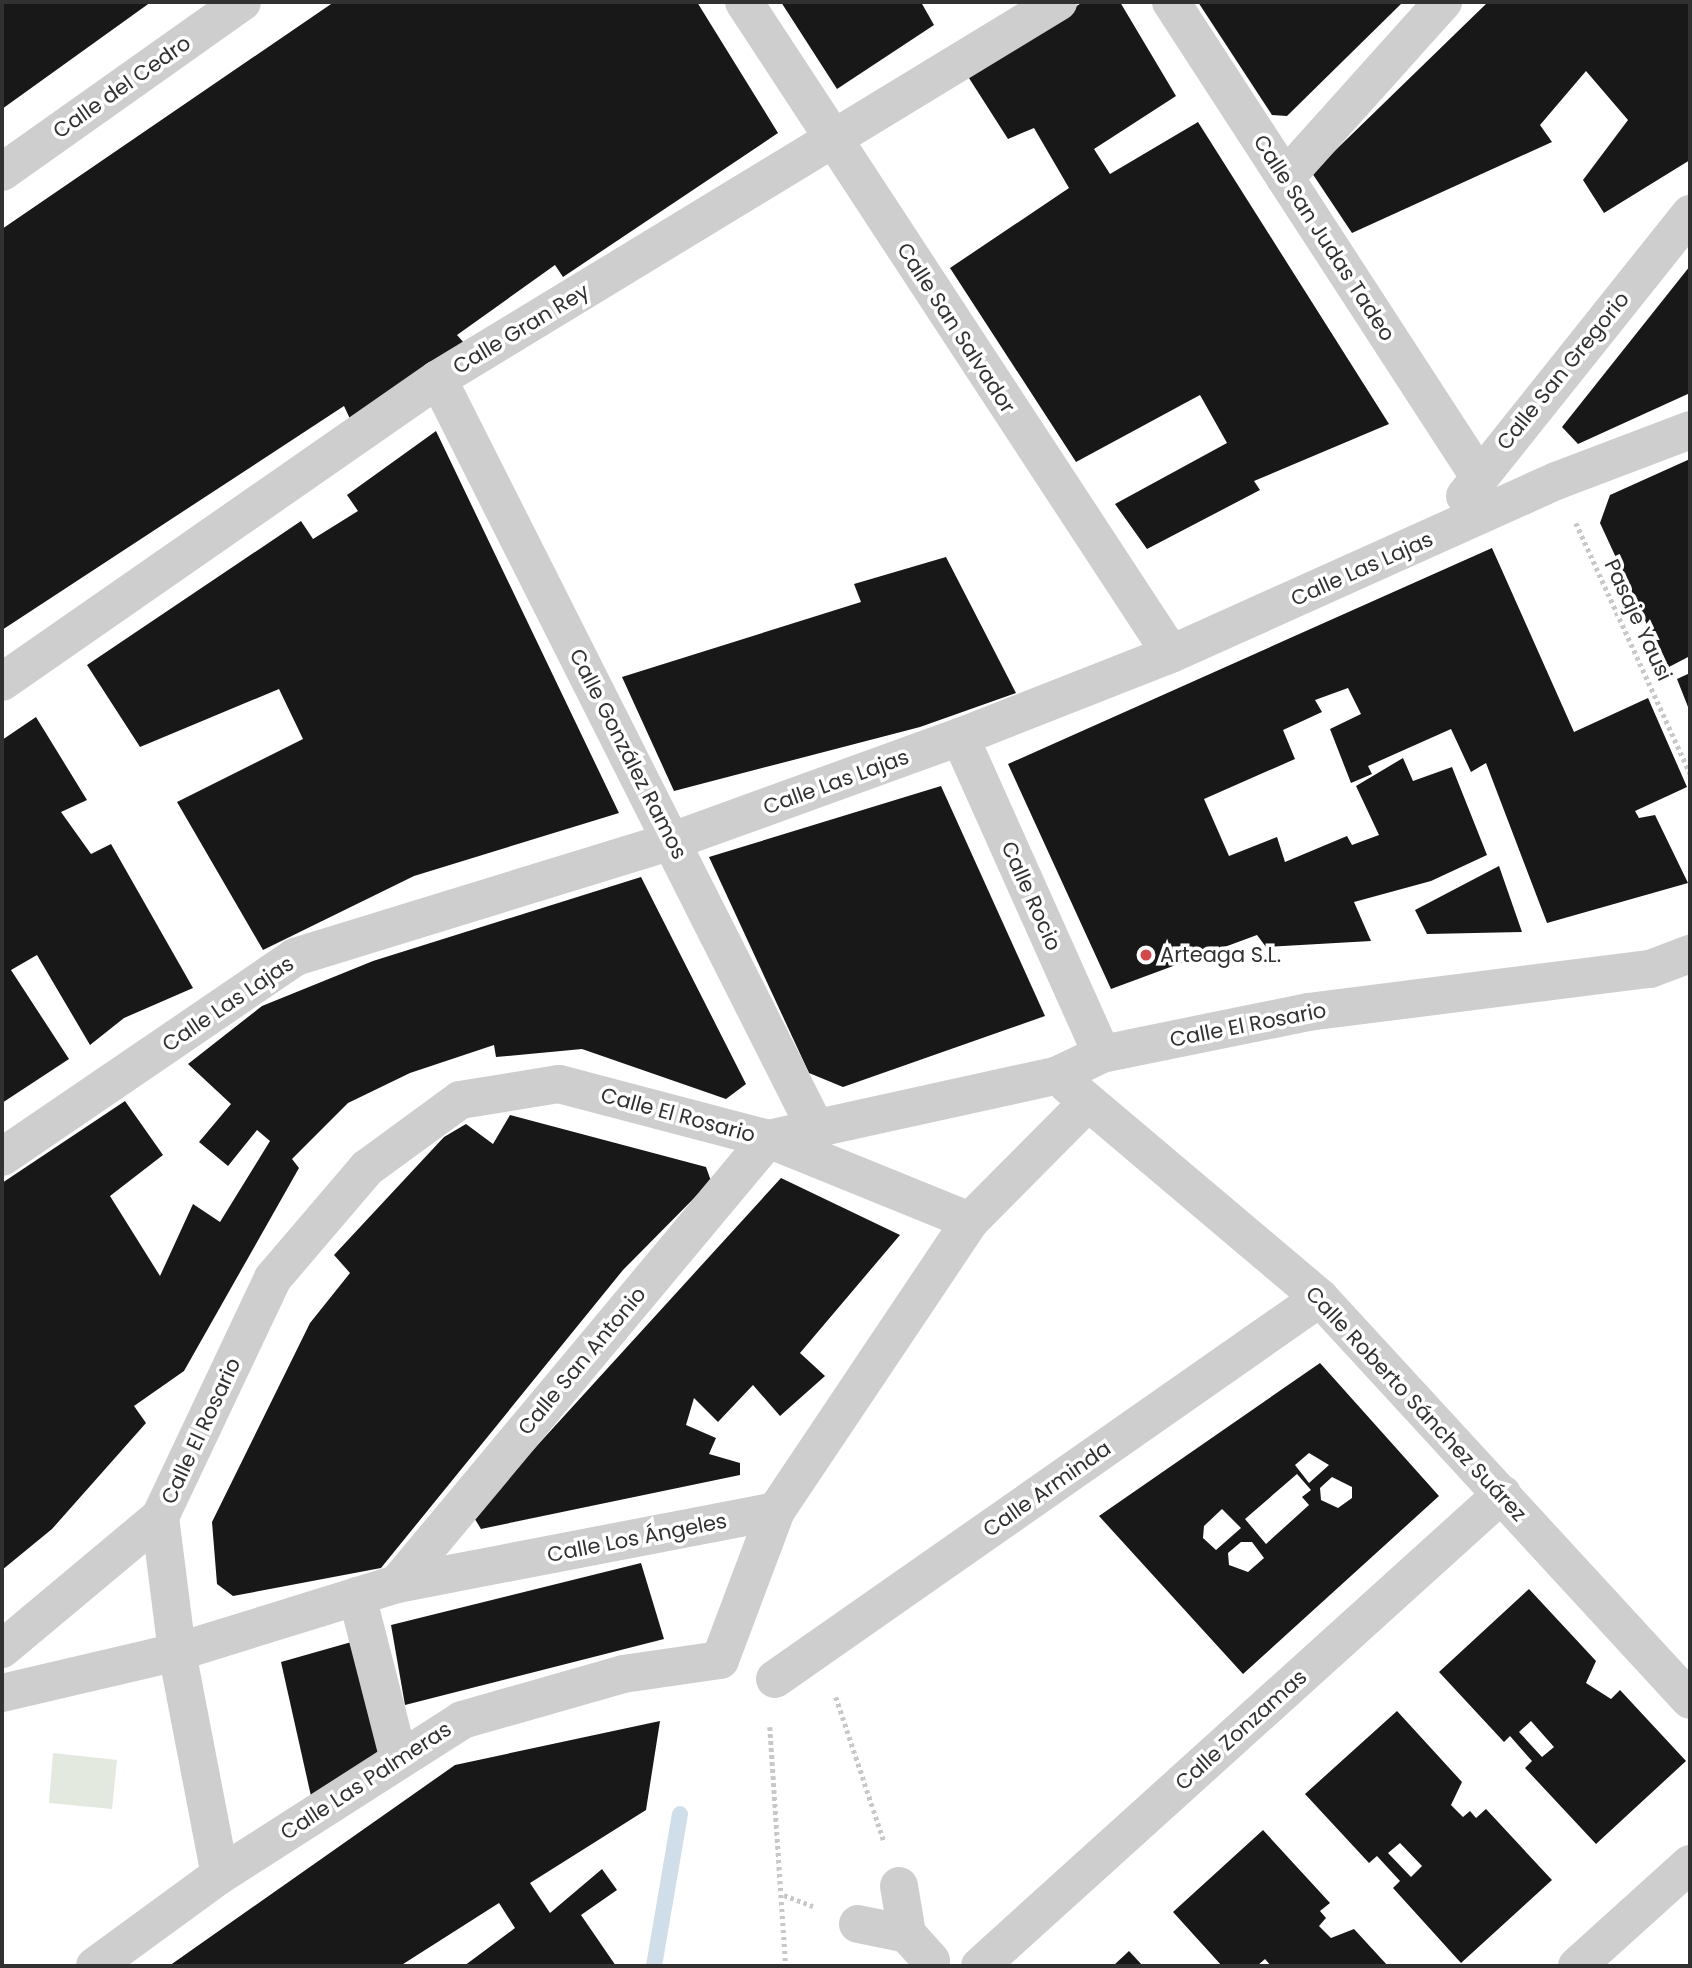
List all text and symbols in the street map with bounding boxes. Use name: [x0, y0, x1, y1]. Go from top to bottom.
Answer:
street label: Calle del Cedro: [48, 30, 196, 144]
street label: Calle San Judas Tadeo: [1248, 130, 1400, 346]
street label: Calle San Salvador: [891, 238, 1021, 418]
street label: Calle Gran Rey: [448, 278, 594, 380]
street label: Calle San Gregorio: [1491, 287, 1635, 455]
street label: Calle Las Lajas: [1287, 526, 1437, 612]
street label: Pasaje Yausi: [1599, 555, 1677, 685]
street label: Calle González Ramos: [564, 645, 692, 863]
street label: Calle Las Lajas: [760, 744, 912, 820]
street label: Calle Rocio: [996, 837, 1066, 955]
place label: Arteaga S.L.: [1160, 942, 1281, 968]
marker: Arteaga S.L.: [1138, 947, 1154, 963]
street label: Calle Las Lajas: [158, 951, 298, 1057]
street label: Calle El Rosario: [1168, 997, 1328, 1053]
street label: Calle El Rosario: [598, 1082, 758, 1148]
street label: Calle Roberto Sánchez Suárez: [1300, 1281, 1532, 1527]
street label: Calle San Antonio: [513, 1282, 651, 1440]
street label: Calle El Rosario: [156, 1354, 246, 1508]
street label: Calle Arminda: [978, 1436, 1116, 1542]
street label: Calle Los Ángeles: [545, 1508, 729, 1568]
street label: Calle Zonzamas: [1170, 1664, 1312, 1796]
street label: Calle Las Palmeras: [276, 1716, 456, 1846]

